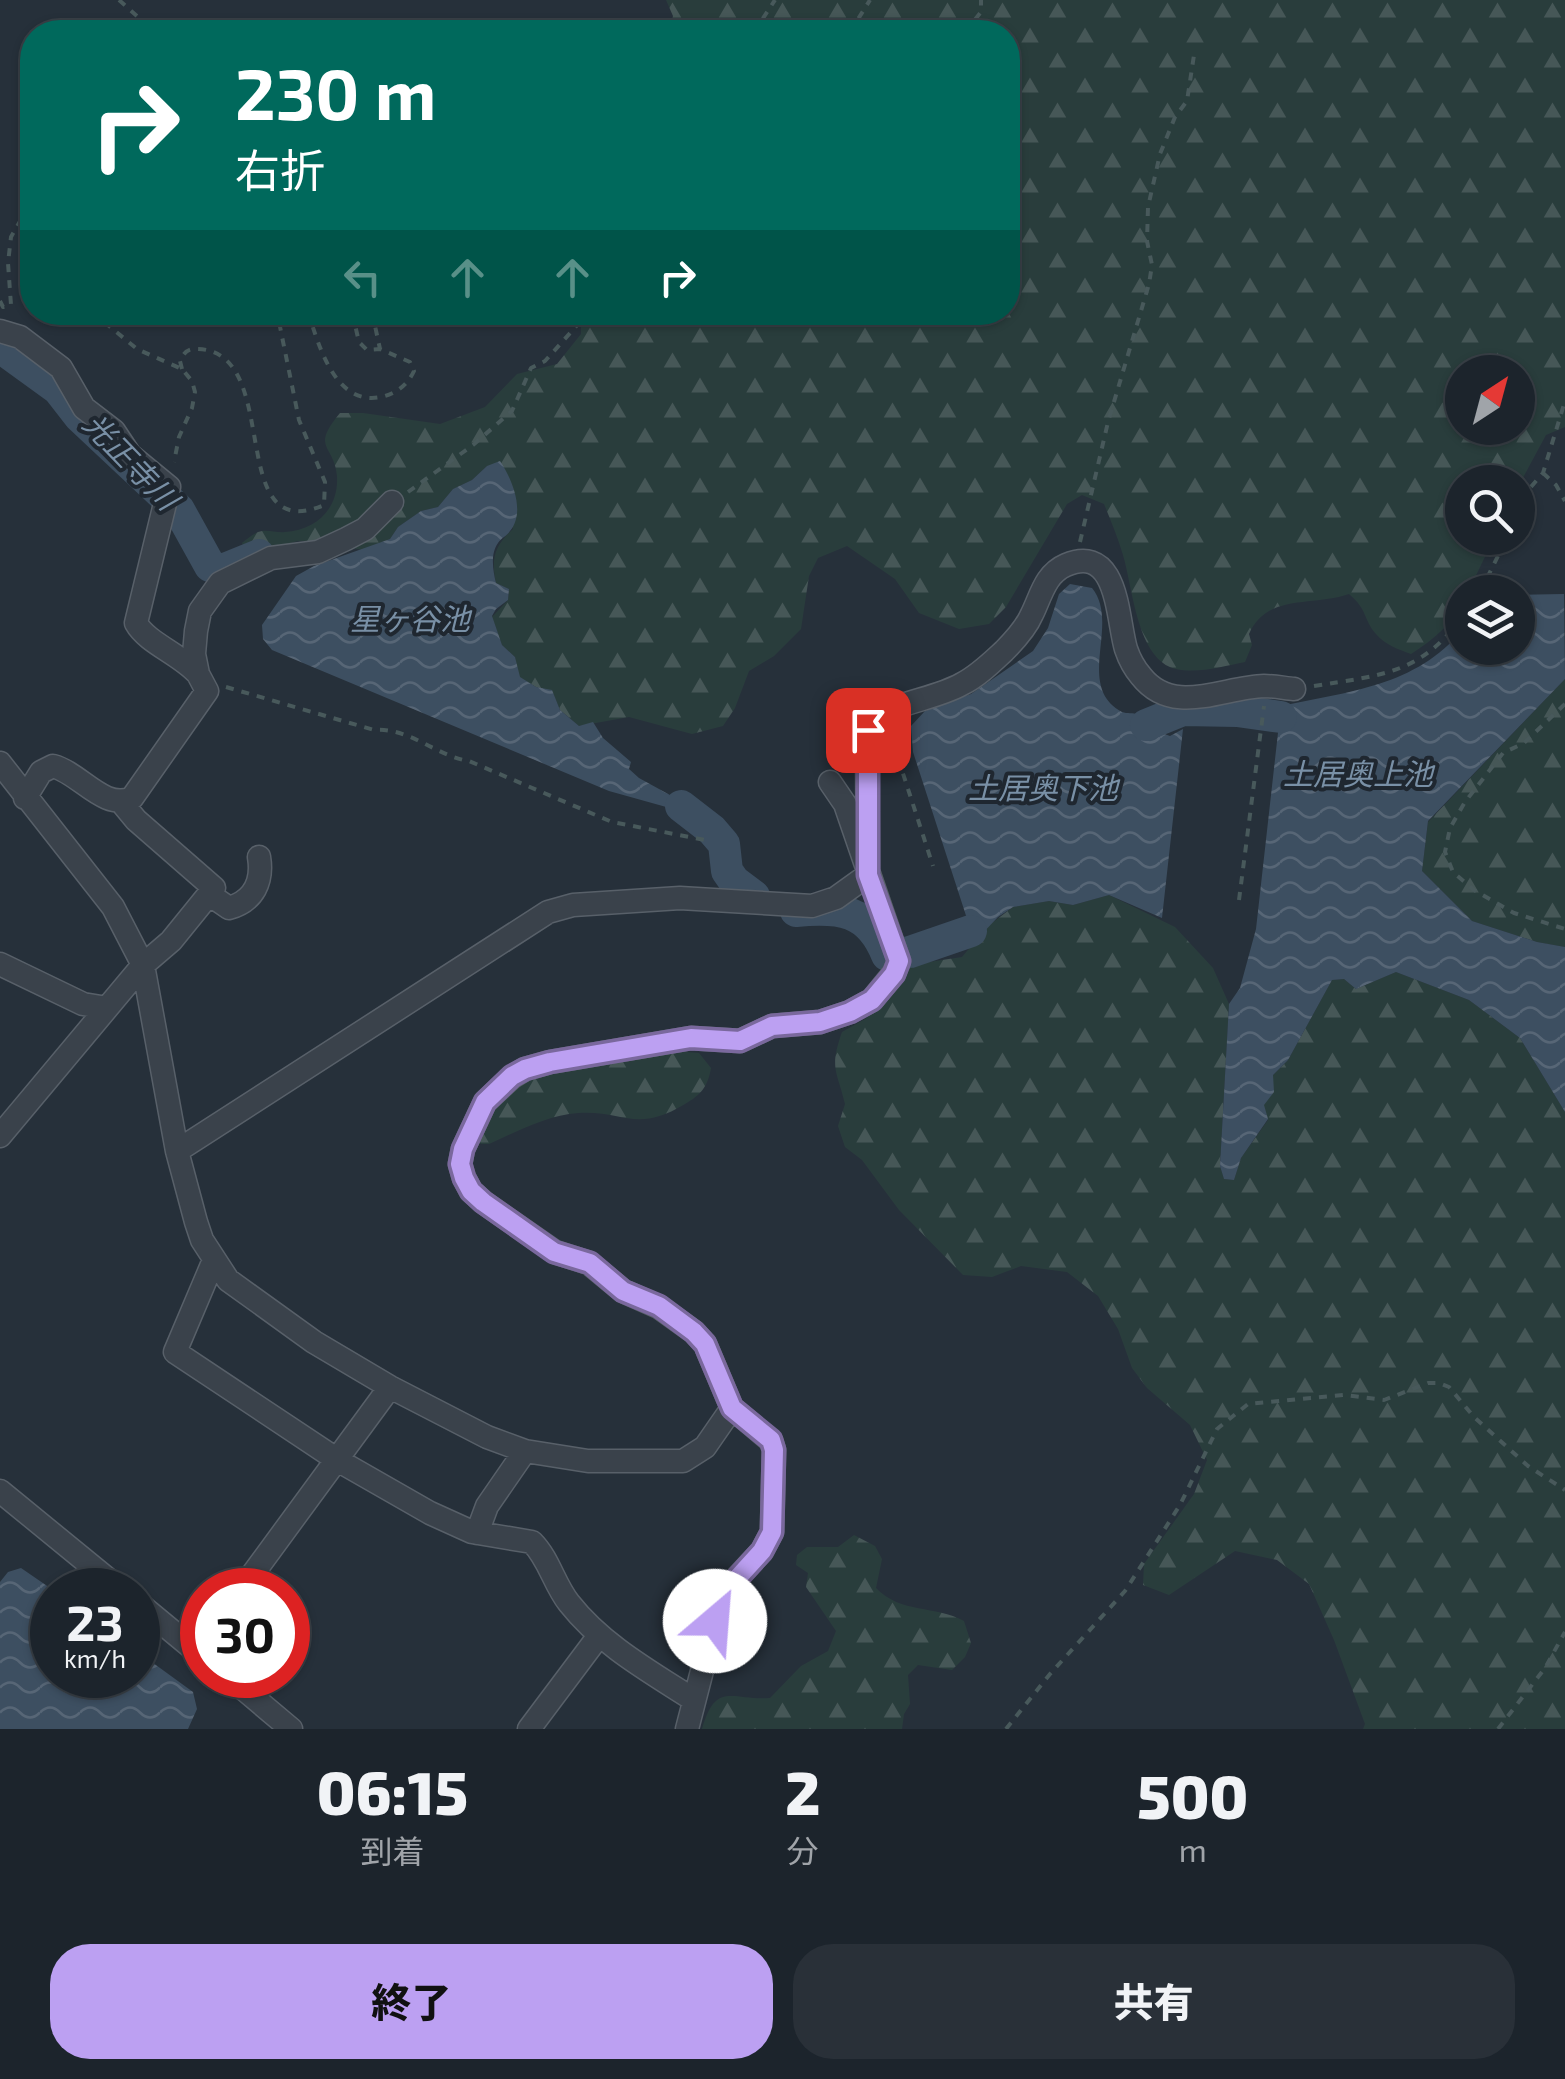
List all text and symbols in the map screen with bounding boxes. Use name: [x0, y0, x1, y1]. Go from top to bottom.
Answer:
text: 230 m: [235, 50, 436, 134]
icon: right: [70, 60, 200, 190]
text: 右折: [235, 142, 325, 196]
icon: left: [335, 250, 390, 305]
icon: ahead: [440, 250, 495, 305]
icon: ahead: [545, 250, 600, 305]
icon: right: [650, 250, 705, 305]
north arrow: [1445, 355, 1535, 445]
map controls: [1445, 355, 1535, 665]
water label: 光正寺川: [77, 405, 188, 518]
button: search: [1445, 465, 1535, 555]
button: layers: [1445, 575, 1535, 665]
water label: 星ヶ谷池: [350, 600, 473, 636]
pin: [826, 688, 911, 773]
icon: arrive: [841, 703, 896, 758]
water label: 土居奥上池: [1283, 755, 1436, 791]
water label: 土居奥下池: [968, 769, 1121, 805]
speed limit sign: 30: [180, 1568, 310, 1698]
position arrow: [663, 1569, 767, 1673]
text: 23: [66, 1591, 124, 1651]
text: km/h: [64, 1643, 126, 1673]
text: 06:15: [317, 1755, 468, 1827]
text: 2: [785, 1755, 820, 1827]
text: 500: [1137, 1759, 1248, 1831]
text: m: [1179, 1830, 1207, 1868]
text: 到着: [360, 1831, 424, 1869]
text: 分: [787, 1831, 819, 1869]
button: 終了: [50, 1944, 773, 2059]
button: 共有: [793, 1944, 1515, 2059]

